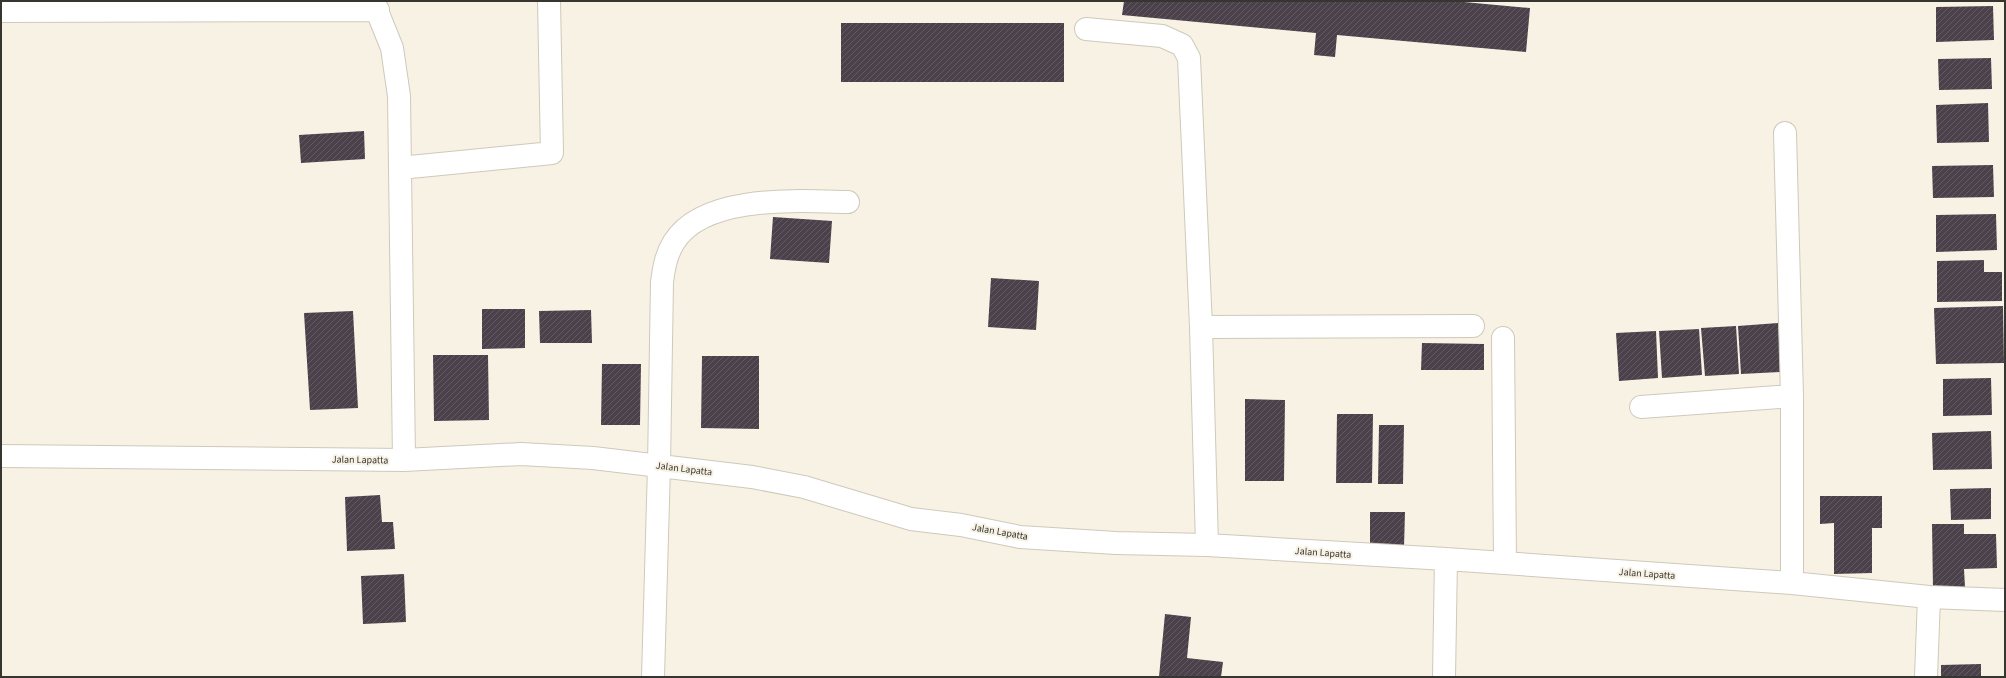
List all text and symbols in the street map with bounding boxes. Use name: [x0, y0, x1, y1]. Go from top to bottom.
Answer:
street label: Jalan Lapatta: [332, 453, 388, 467]
street label: Jalan Lapatta: [655, 459, 713, 479]
street label: Jalan Lapatta: [971, 520, 1029, 544]
street label: Jalan Lapatta: [1294, 544, 1352, 562]
street label: Jalan Lapatta: [1618, 565, 1676, 583]

